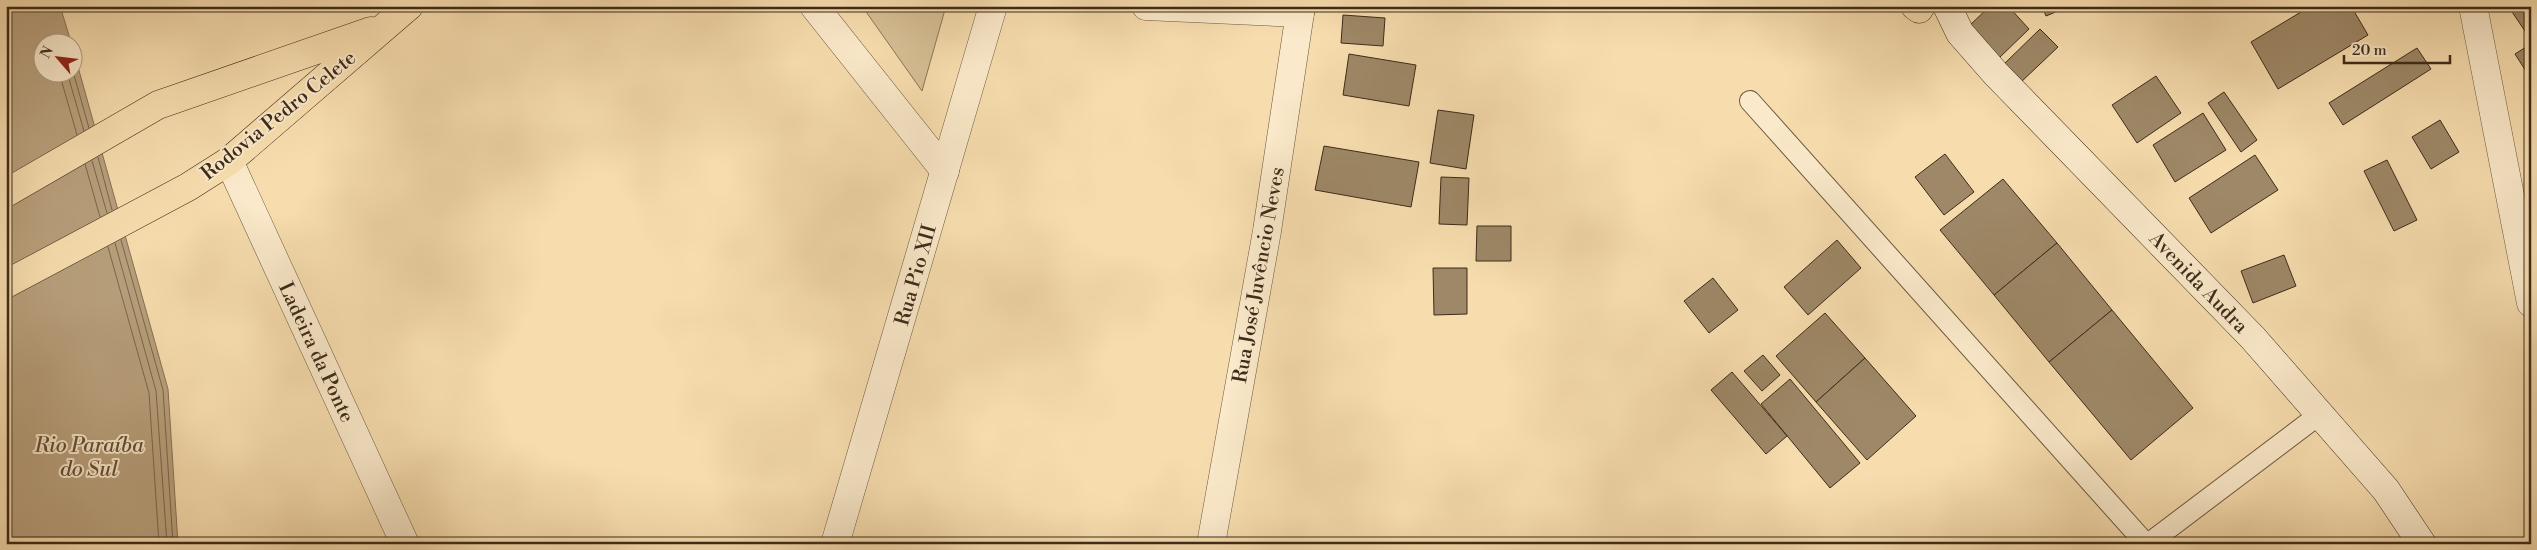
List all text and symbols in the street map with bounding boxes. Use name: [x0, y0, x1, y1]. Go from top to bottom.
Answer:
north arrow: [32, 32, 82, 82]
scale bar: [2344, 32, 2451, 64]
text: 20 m: [2352, 41, 2387, 60]
text: N: [37, 43, 58, 61]
street label: Rodovia Pedro Celete: [196, 46, 362, 186]
street label: Rua José Juvêncio Neves: [1228, 165, 1291, 385]
street label: Rua Pio XII: [890, 222, 943, 329]
street label: Avenida Audra: [2143, 226, 2253, 340]
street label: Ladeira da Ponte: [272, 278, 359, 427]
water label: Rio Paraíba do Sul: [33, 433, 144, 483]

